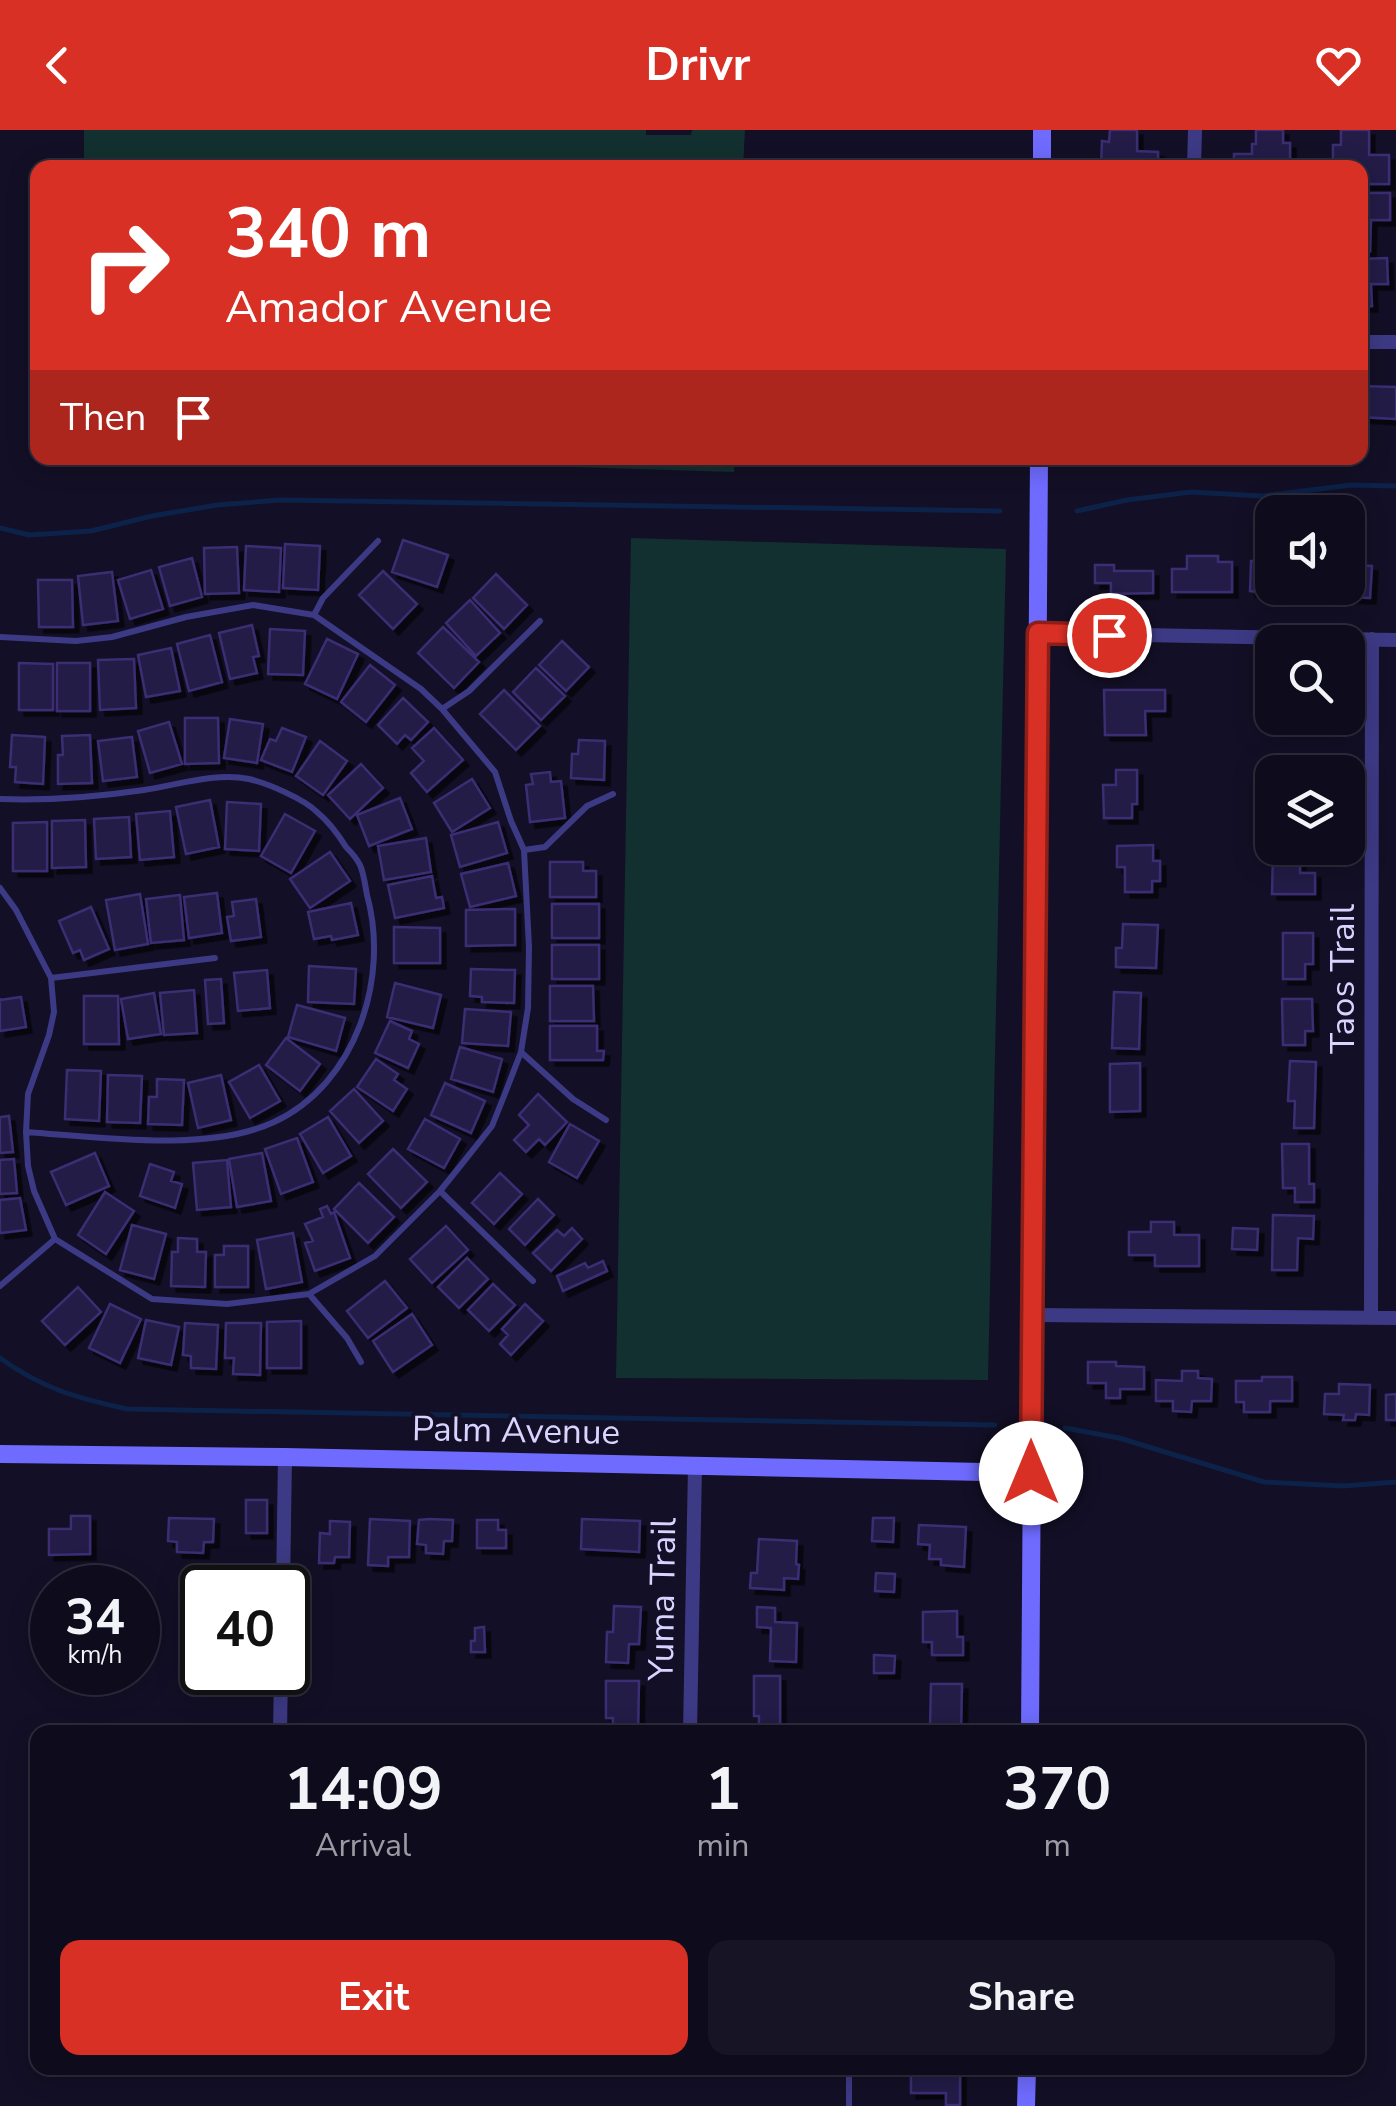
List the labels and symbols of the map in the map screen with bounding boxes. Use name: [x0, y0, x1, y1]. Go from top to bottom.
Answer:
pin: [1067, 593, 1152, 678]
street label: Taos Trail: [1319, 903, 1366, 1054]
street label: Palm Avenue: [411, 1405, 621, 1456]
position arrow: [979, 1421, 1083, 1525]
street label: Yuma Trail: [638, 1516, 687, 1682]
speed limit sign: 40: [180, 1565, 310, 1695]

